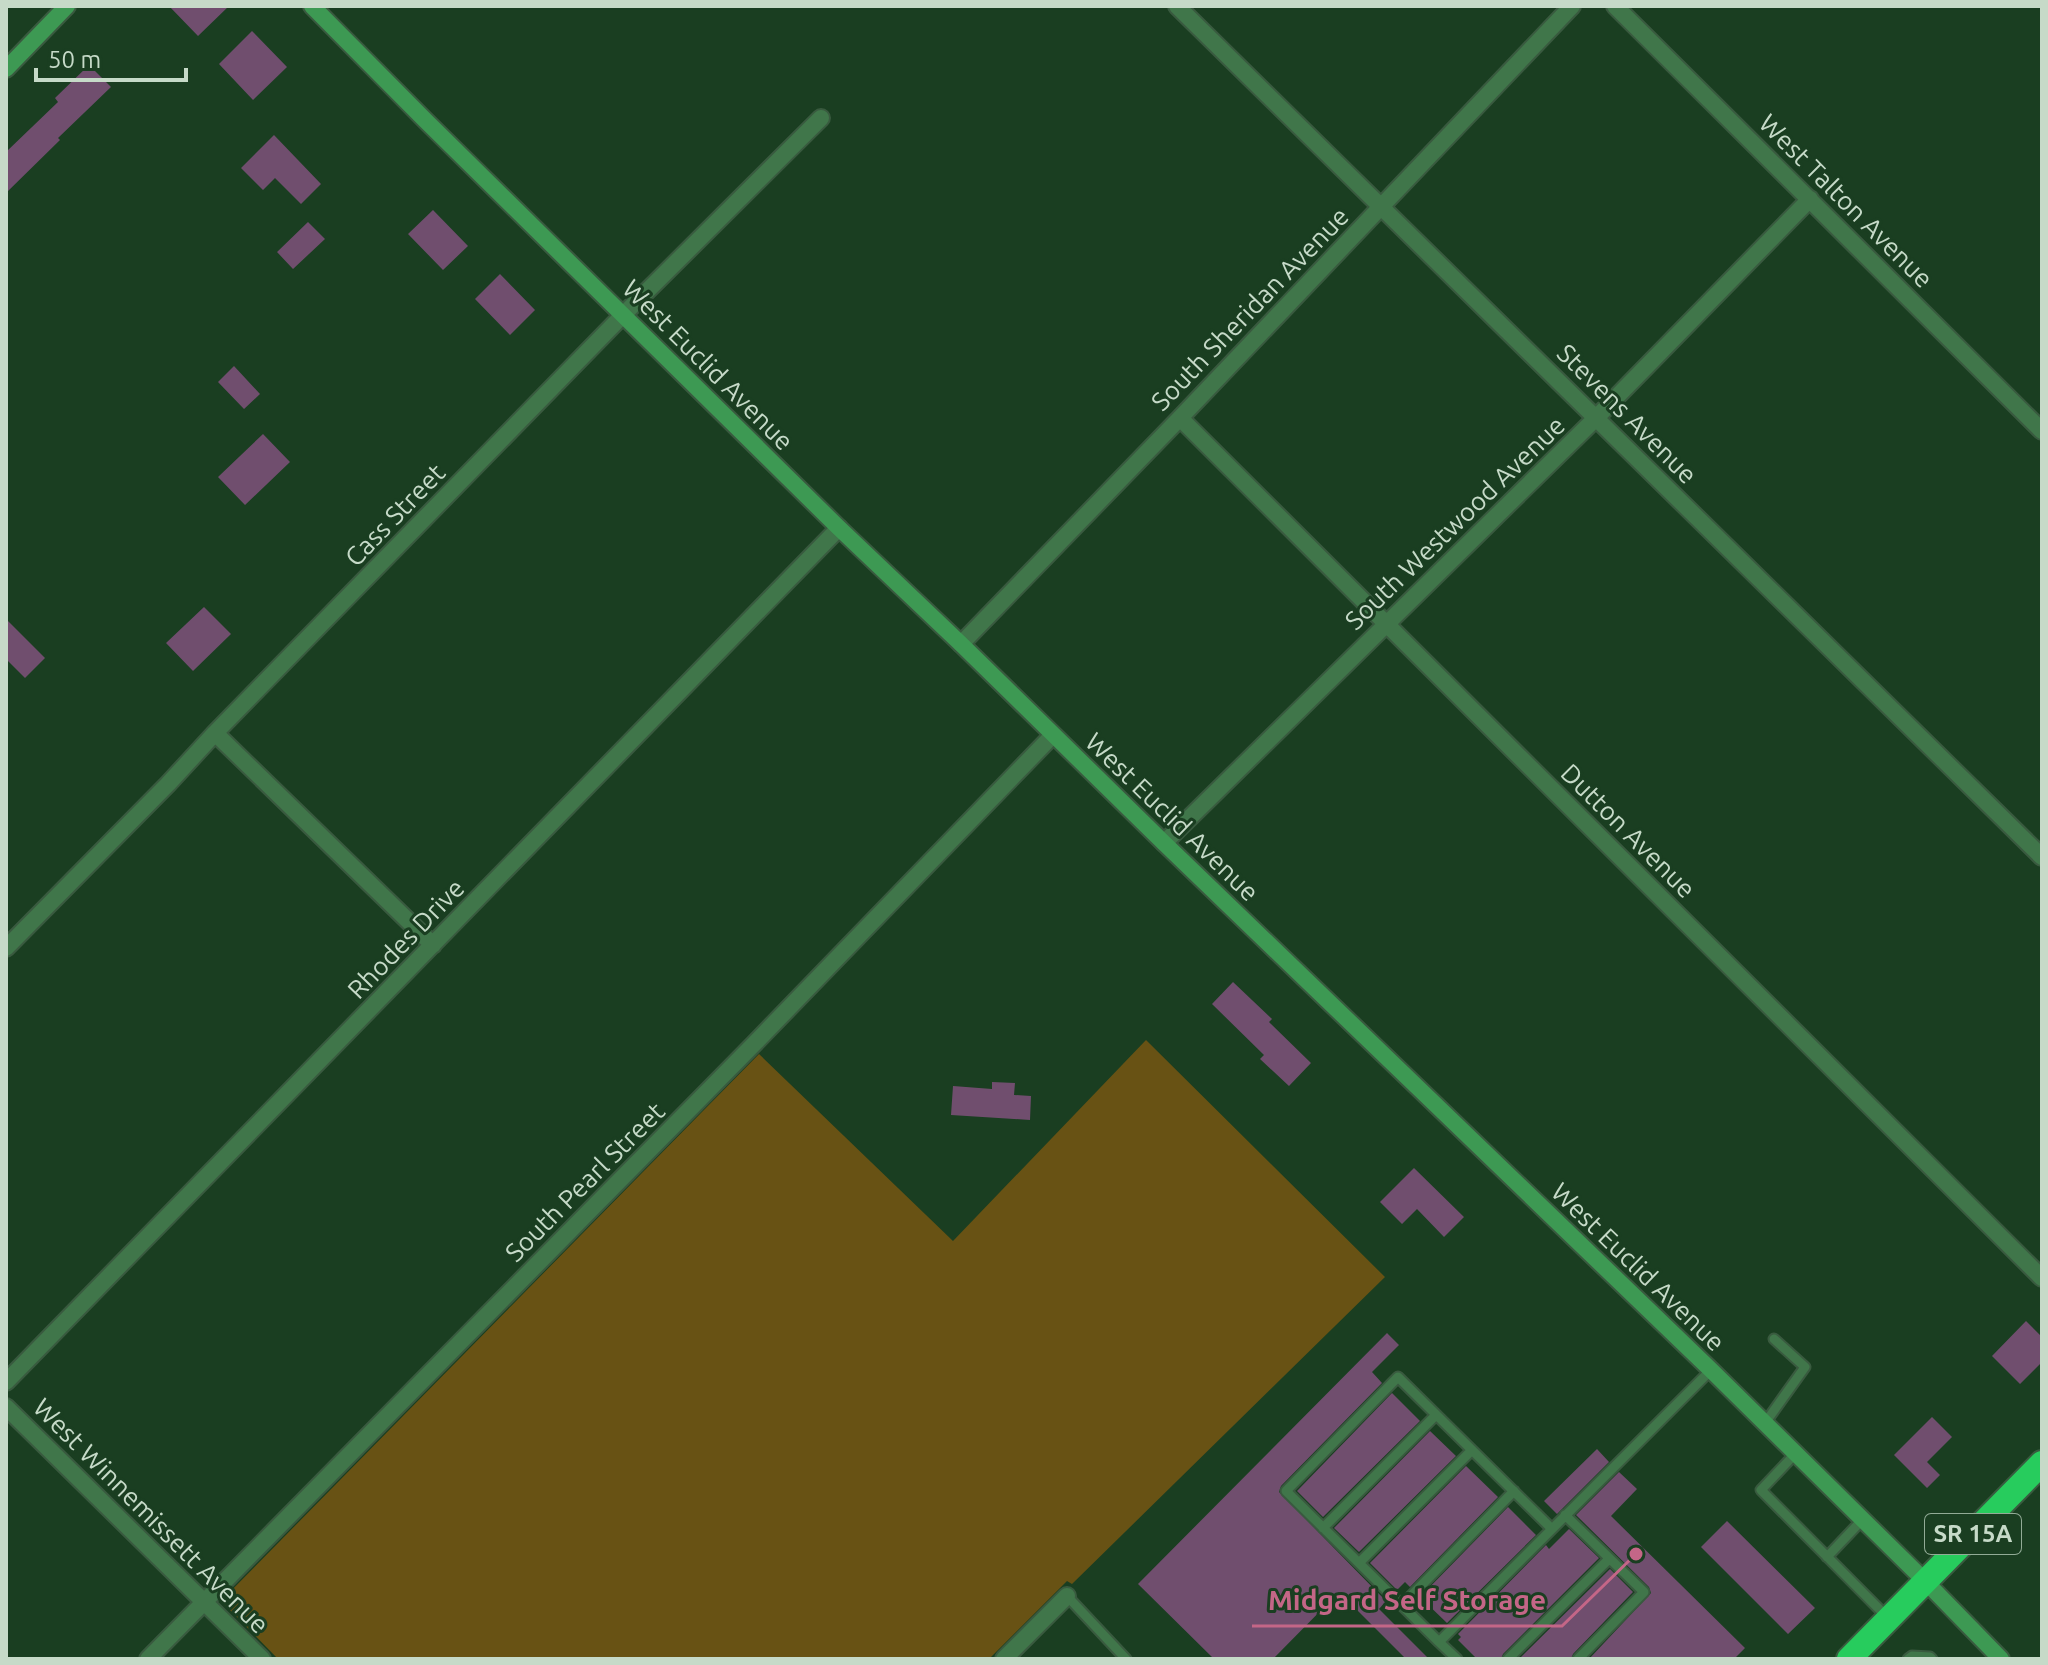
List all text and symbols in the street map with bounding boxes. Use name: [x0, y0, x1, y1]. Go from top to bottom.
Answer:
scale bar: [36, 32, 186, 82]
text: 50 m: [48, 46, 101, 73]
street label: West Talton Avenue: [1754, 108, 1939, 293]
street label: South Sheridan Avenue: [1145, 201, 1354, 416]
street label: West Euclid Avenue: [617, 274, 799, 456]
street label: Stevens Avenue: [1552, 338, 1703, 489]
street label: South Westwood Avenue: [1339, 410, 1570, 635]
street label: Cass Street: [339, 458, 450, 572]
street label: West Euclid Avenue: [1080, 727, 1265, 907]
street label: Dutton Avenue: [1555, 758, 1701, 904]
street label: Rhodes Drive: [342, 873, 470, 1004]
street label: South Pearl Street: [499, 1096, 670, 1267]
street label: West Euclid Avenue: [1546, 1177, 1731, 1357]
street label: West Winnemissett Avenue: [28, 1392, 275, 1639]
road number: SR 15A: [1925, 1514, 2021, 1554]
callout: Midgard Self Storage: [1252, 1574, 1562, 1626]
text: Midgard Self Storage: [1268, 1584, 1546, 1615]

